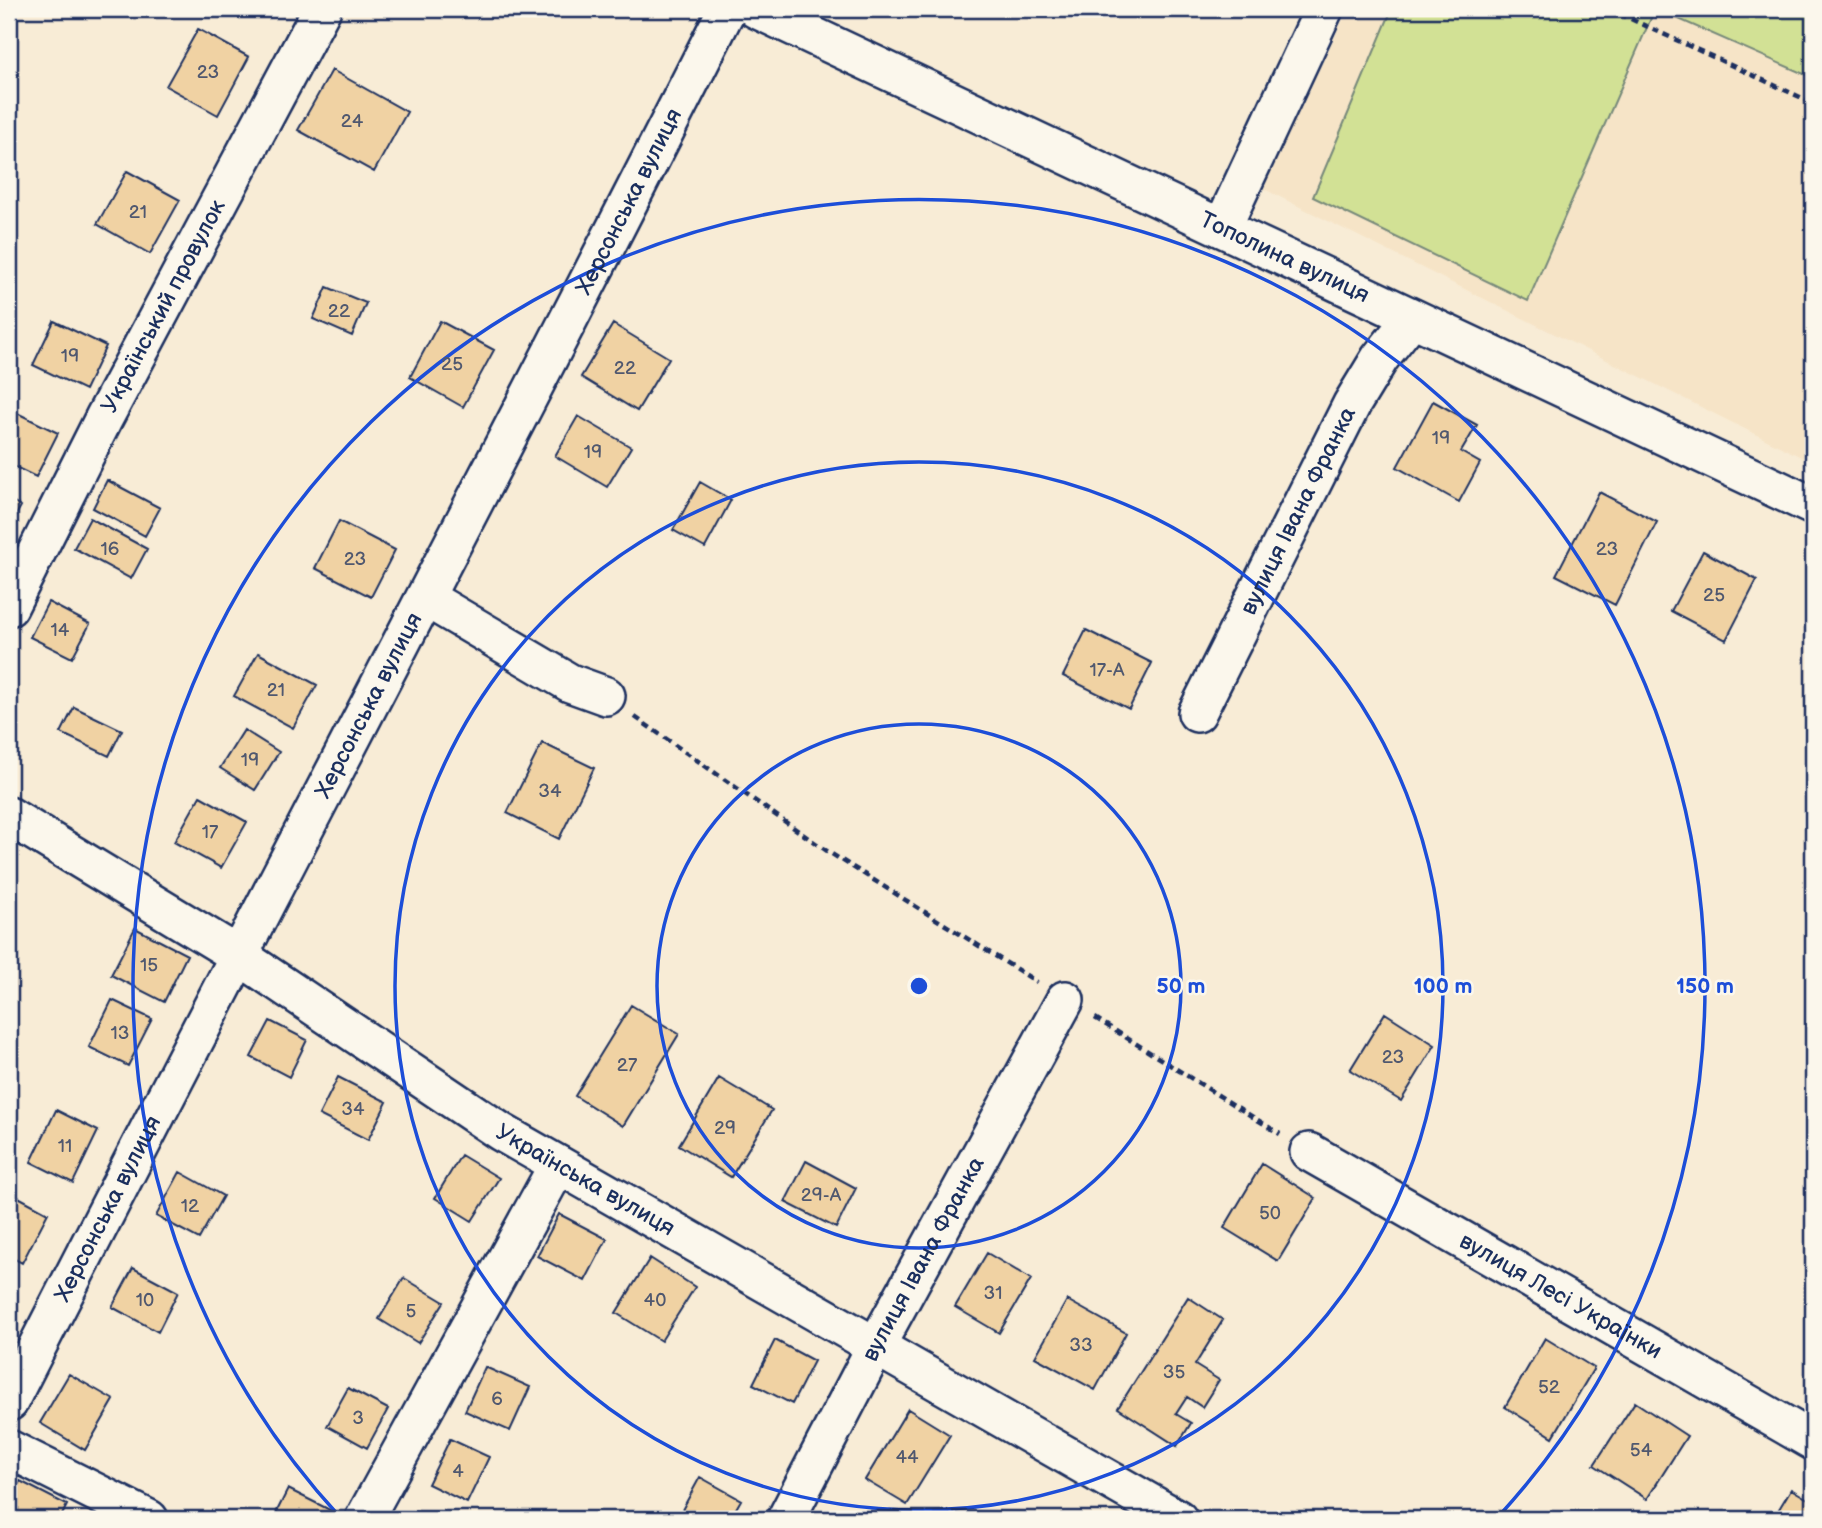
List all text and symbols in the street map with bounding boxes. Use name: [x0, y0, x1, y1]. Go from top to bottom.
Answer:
house number: 23: [197, 61, 219, 84]
street label: Херсонська вулиця: [570, 104, 688, 299]
house number: 24: [341, 110, 364, 133]
street label: Український провулок: [95, 194, 232, 418]
house number: 21: [129, 201, 147, 224]
street label: Тополина вулиця: [1195, 206, 1374, 309]
house number: 22: [328, 300, 351, 323]
house number: 19: [61, 345, 79, 368]
house number: 25: [441, 353, 463, 376]
house number: 22: [614, 357, 637, 380]
street label: вулиця Івана Франка: [1234, 402, 1362, 620]
house number: 19: [1432, 427, 1450, 450]
house number: 19: [584, 441, 602, 464]
house number: 16: [101, 538, 119, 561]
house number: 23: [1596, 538, 1618, 561]
house number: 23: [344, 548, 366, 571]
house number: 25: [1703, 584, 1725, 607]
street label: Херсонська вулиця: [309, 608, 429, 803]
house number: 14: [51, 619, 70, 642]
house number: 17-А: [1089, 659, 1125, 682]
house number: 21: [267, 679, 285, 702]
house number: 19: [241, 749, 259, 772]
house number: 34: [538, 780, 562, 803]
house number: 17: [202, 821, 219, 844]
house number: 15: [140, 954, 158, 977]
centre of rings: [907, 974, 931, 998]
text: 50 m: [1157, 974, 1205, 999]
text: 100 m: [1414, 974, 1472, 999]
text: 150 m: [1676, 974, 1734, 999]
house number: 13: [110, 1022, 130, 1045]
house number: 23: [1382, 1046, 1404, 1069]
house number: 27: [617, 1054, 638, 1077]
house number: 34: [341, 1098, 365, 1121]
street label: Херсонська вулиця: [49, 1111, 167, 1307]
house number: 29: [714, 1117, 736, 1140]
street label: Українська вулиця: [491, 1118, 680, 1242]
house number: 11: [58, 1135, 72, 1158]
street label: вулиця Івана Франка: [856, 1152, 991, 1366]
house number: 29-А: [801, 1184, 842, 1207]
house number: 12: [181, 1195, 200, 1218]
house number: 50: [1259, 1202, 1281, 1225]
street label: вулиця Лесі Українки: [1454, 1227, 1667, 1365]
house number: 31: [983, 1282, 1003, 1305]
house number: 10: [136, 1289, 154, 1312]
house number: 40: [644, 1289, 666, 1312]
house number: 5: [406, 1300, 417, 1323]
house number: 33: [1069, 1334, 1093, 1357]
house number: 35: [1163, 1361, 1185, 1384]
house number: 52: [1538, 1376, 1561, 1399]
house number: 6: [491, 1388, 503, 1411]
house number: 3: [352, 1407, 364, 1430]
house number: 54: [1630, 1439, 1653, 1462]
house number: 44: [895, 1446, 919, 1469]
house number: 4: [452, 1460, 464, 1483]

